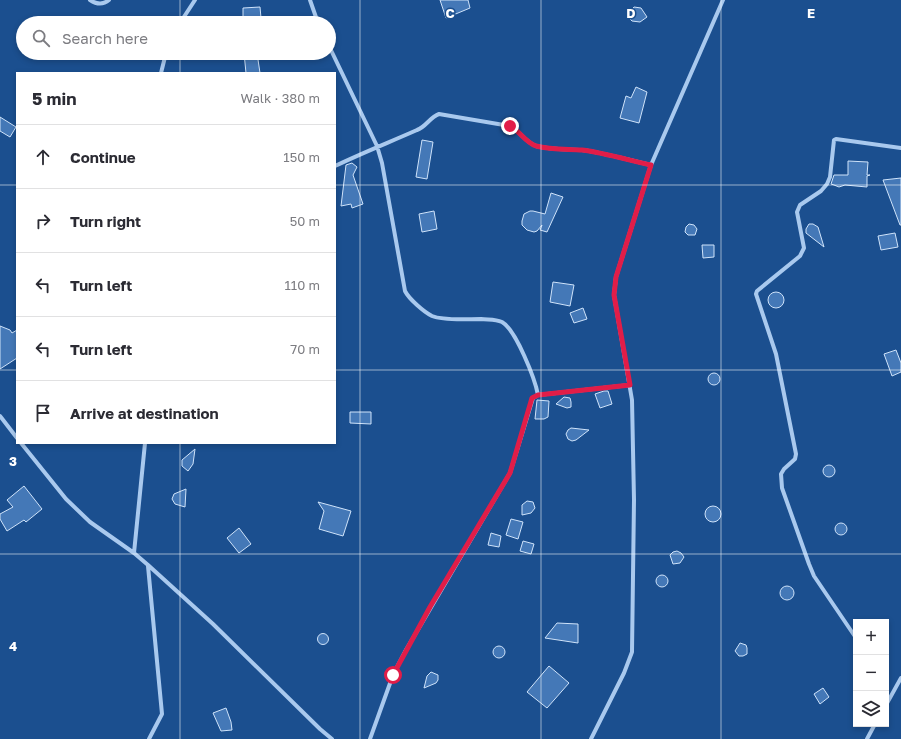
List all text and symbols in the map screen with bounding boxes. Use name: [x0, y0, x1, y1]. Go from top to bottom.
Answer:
text: C: [445, 5, 455, 21]
text: D: [626, 5, 636, 21]
text: E: [807, 5, 815, 21]
search box: [16, 16, 336, 60]
icon: search: [30, 27, 52, 49]
text: Search here: [62, 29, 148, 47]
text: 5 min: [32, 88, 76, 109]
text: Walk · 380 m: [240, 90, 320, 106]
route end: [501, 117, 519, 135]
icon: ahead: [32, 146, 54, 168]
text: Continue: [70, 148, 136, 166]
text: 150 m: [283, 149, 320, 165]
icon: right: [32, 210, 54, 232]
text: Turn right: [70, 212, 141, 230]
text: 50 m: [290, 213, 320, 229]
icon: left: [32, 274, 54, 296]
text: Turn left: [70, 276, 132, 294]
text: 110 m: [285, 277, 320, 293]
icon: left: [32, 338, 54, 360]
text: Turn left: [70, 340, 132, 358]
text: 70 m: [290, 341, 320, 357]
icon: arrive: [32, 402, 54, 424]
text: Arrive at destination: [70, 404, 219, 422]
text: 3: [9, 453, 17, 469]
map controls: [853, 619, 889, 727]
button: +: [853, 619, 889, 655]
text: 4: [9, 638, 17, 654]
button: −: [853, 655, 889, 691]
route start: [384, 666, 402, 684]
button: layers: [853, 691, 889, 727]

